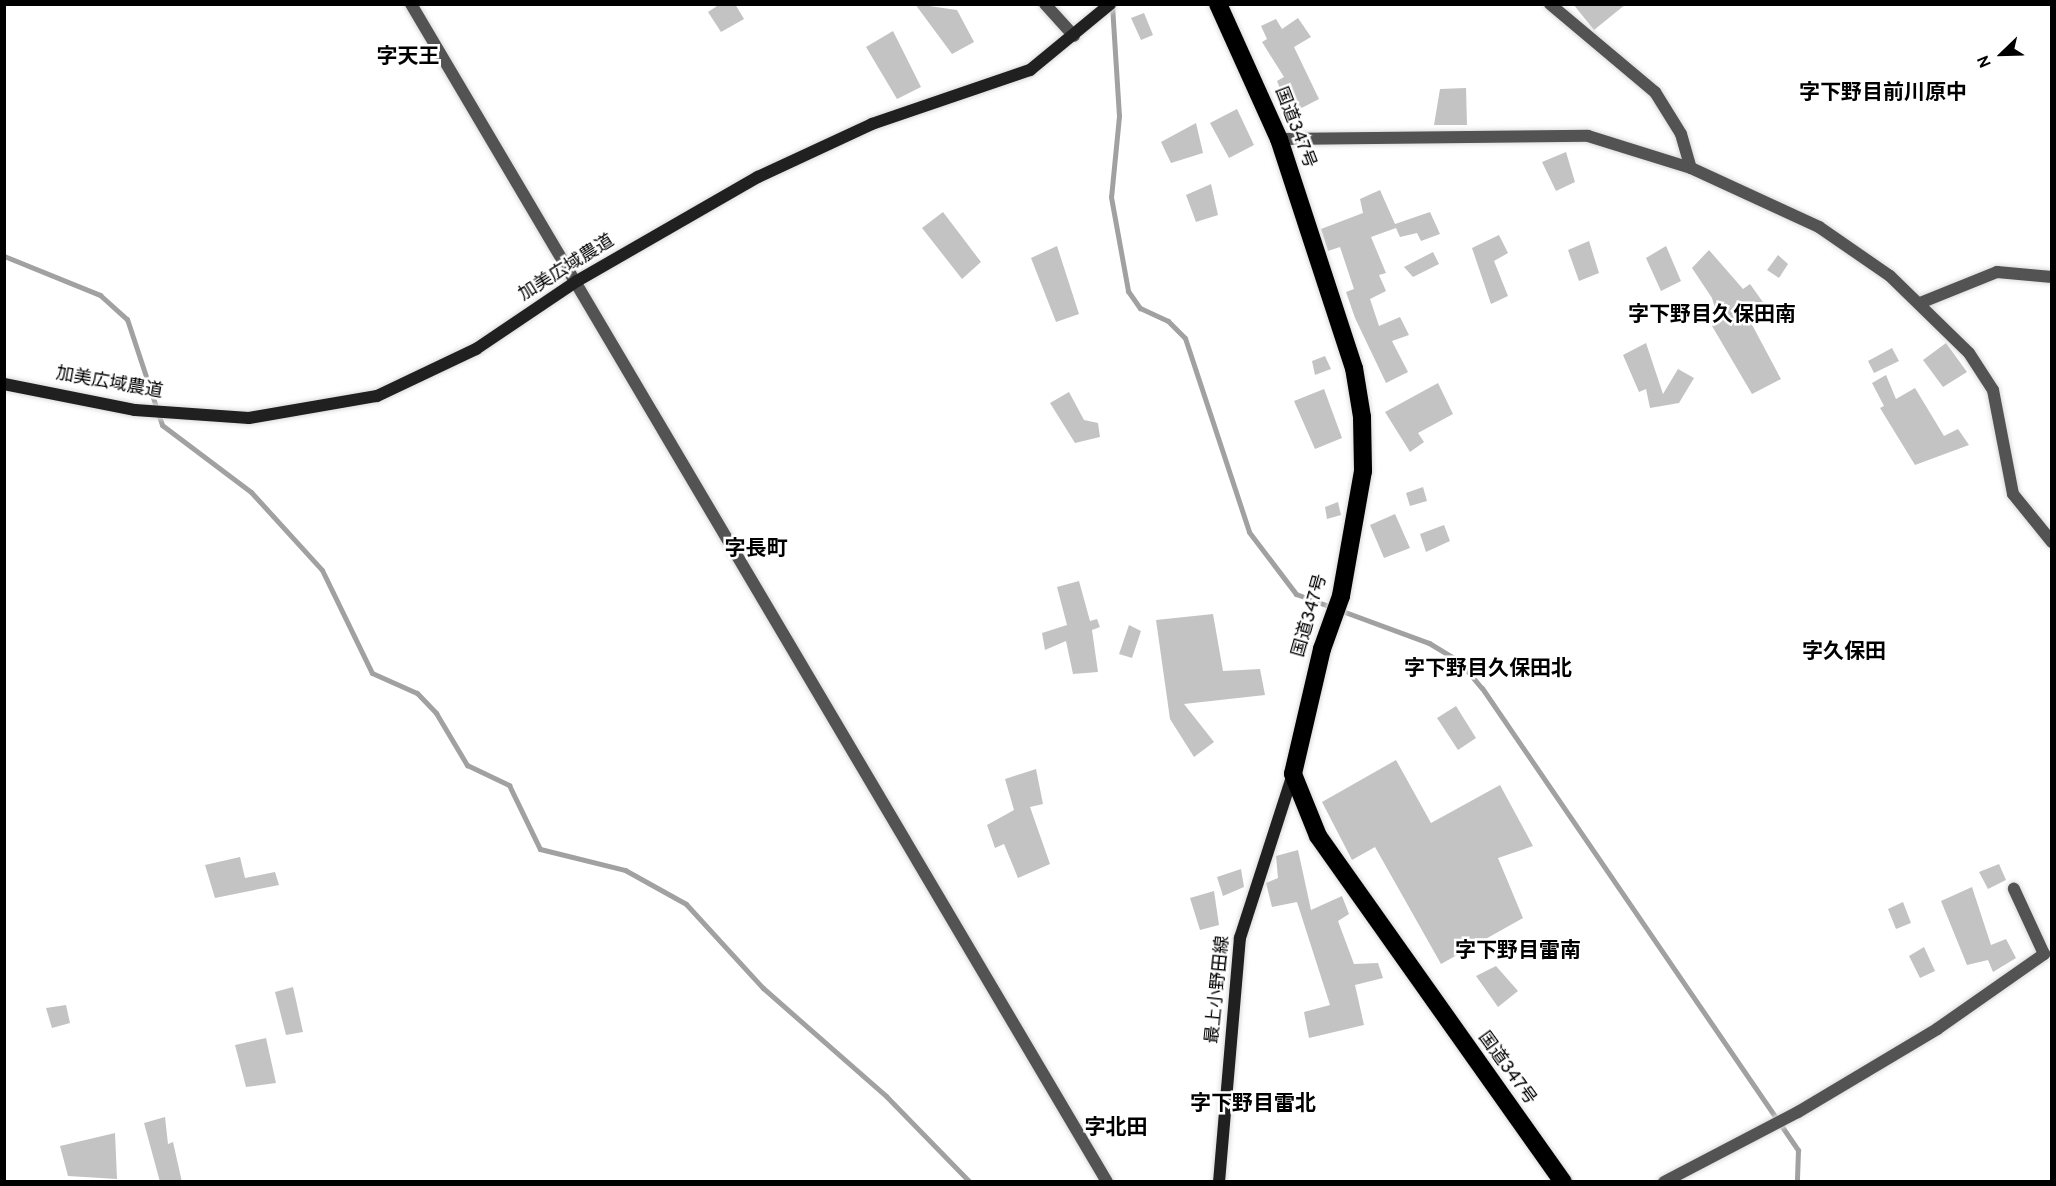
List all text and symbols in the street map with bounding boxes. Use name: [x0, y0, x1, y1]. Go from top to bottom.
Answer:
north arrow: [1972, 24, 2032, 84]
district label: 字天王: [377, 45, 439, 71]
text: N: [1974, 52, 1997, 70]
district label: 字下野目前川原中: [1799, 81, 1967, 107]
street label: 国道347号: [1269, 84, 1319, 172]
street label: 加美広域農道: [515, 231, 619, 307]
district label: 字下野目久保田南: [1628, 303, 1796, 329]
street label: 加美広域農道: [54, 364, 164, 404]
district label: 字長町: [725, 537, 787, 563]
street label: 国道347号: [1289, 572, 1333, 660]
district label: 字久保田: [1802, 640, 1886, 666]
district label: 字下野目久保田北: [1404, 657, 1572, 683]
street label: 最上小野田線: [1203, 935, 1235, 1045]
district label: 字下野目雷南: [1455, 939, 1581, 965]
street label: 国道347号: [1472, 1028, 1540, 1110]
district label: 字下野目雷北: [1190, 1092, 1316, 1118]
district label: 字北田: [1085, 1116, 1147, 1142]

